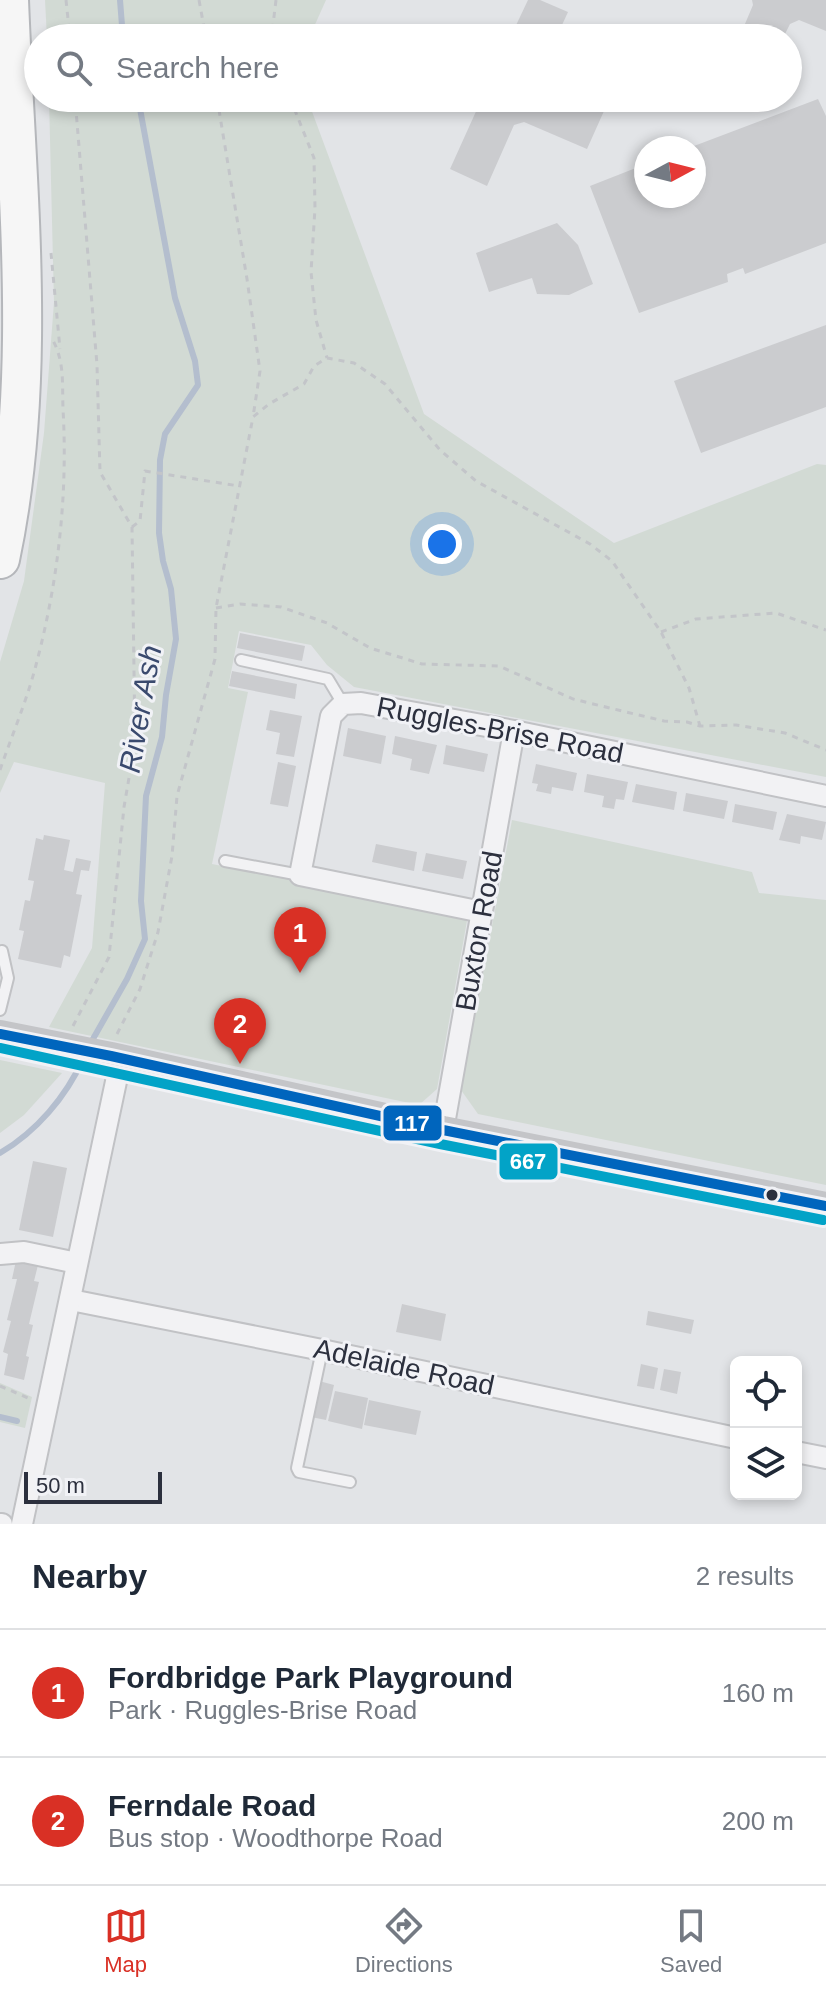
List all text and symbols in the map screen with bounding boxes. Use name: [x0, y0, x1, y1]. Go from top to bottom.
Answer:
search box: [24, 24, 802, 112]
icon: search: [52, 46, 96, 90]
text: Search here: [116, 51, 279, 84]
north arrow: [634, 136, 706, 208]
your location: [422, 524, 462, 564]
water label: River Ash: [113, 643, 167, 775]
street label: Ruggles-Brise Road: [374, 691, 626, 769]
street label: Buxton Road: [450, 849, 508, 1013]
pin: 1: [274, 907, 326, 973]
pin: 2: [214, 998, 266, 1064]
line badge: 117: [382, 1104, 443, 1142]
text: 117: [394, 1111, 430, 1136]
line badge: 667: [498, 1142, 559, 1181]
text: 667: [510, 1149, 546, 1174]
unlabelled marker: [764, 1187, 780, 1203]
street label: Adelaide Road: [311, 1333, 497, 1401]
map controls: [730, 1356, 802, 1500]
button: locate: [730, 1356, 802, 1428]
button: layers: [730, 1428, 802, 1500]
scale bar: [24, 1468, 162, 1504]
text: 50 m: [36, 1473, 85, 1498]
text: Nearby: [32, 1557, 147, 1595]
text: 2 results: [696, 1561, 794, 1591]
text: Fordbridge Park Playground: [108, 1661, 513, 1694]
text: 1: [51, 1678, 65, 1708]
text: 160 m: [722, 1678, 794, 1708]
text: Park · Ruggles-Brise Road: [108, 1695, 417, 1725]
text: Ferndale Road: [108, 1789, 316, 1822]
text: 2: [51, 1806, 65, 1836]
text: 200 m: [722, 1806, 794, 1836]
text: Bus stop · Woodthorpe Road: [108, 1823, 443, 1853]
tab: Map: [104, 1904, 148, 1978]
tab: Directions: [355, 1904, 453, 1978]
tab: Saved: [660, 1904, 722, 1978]

